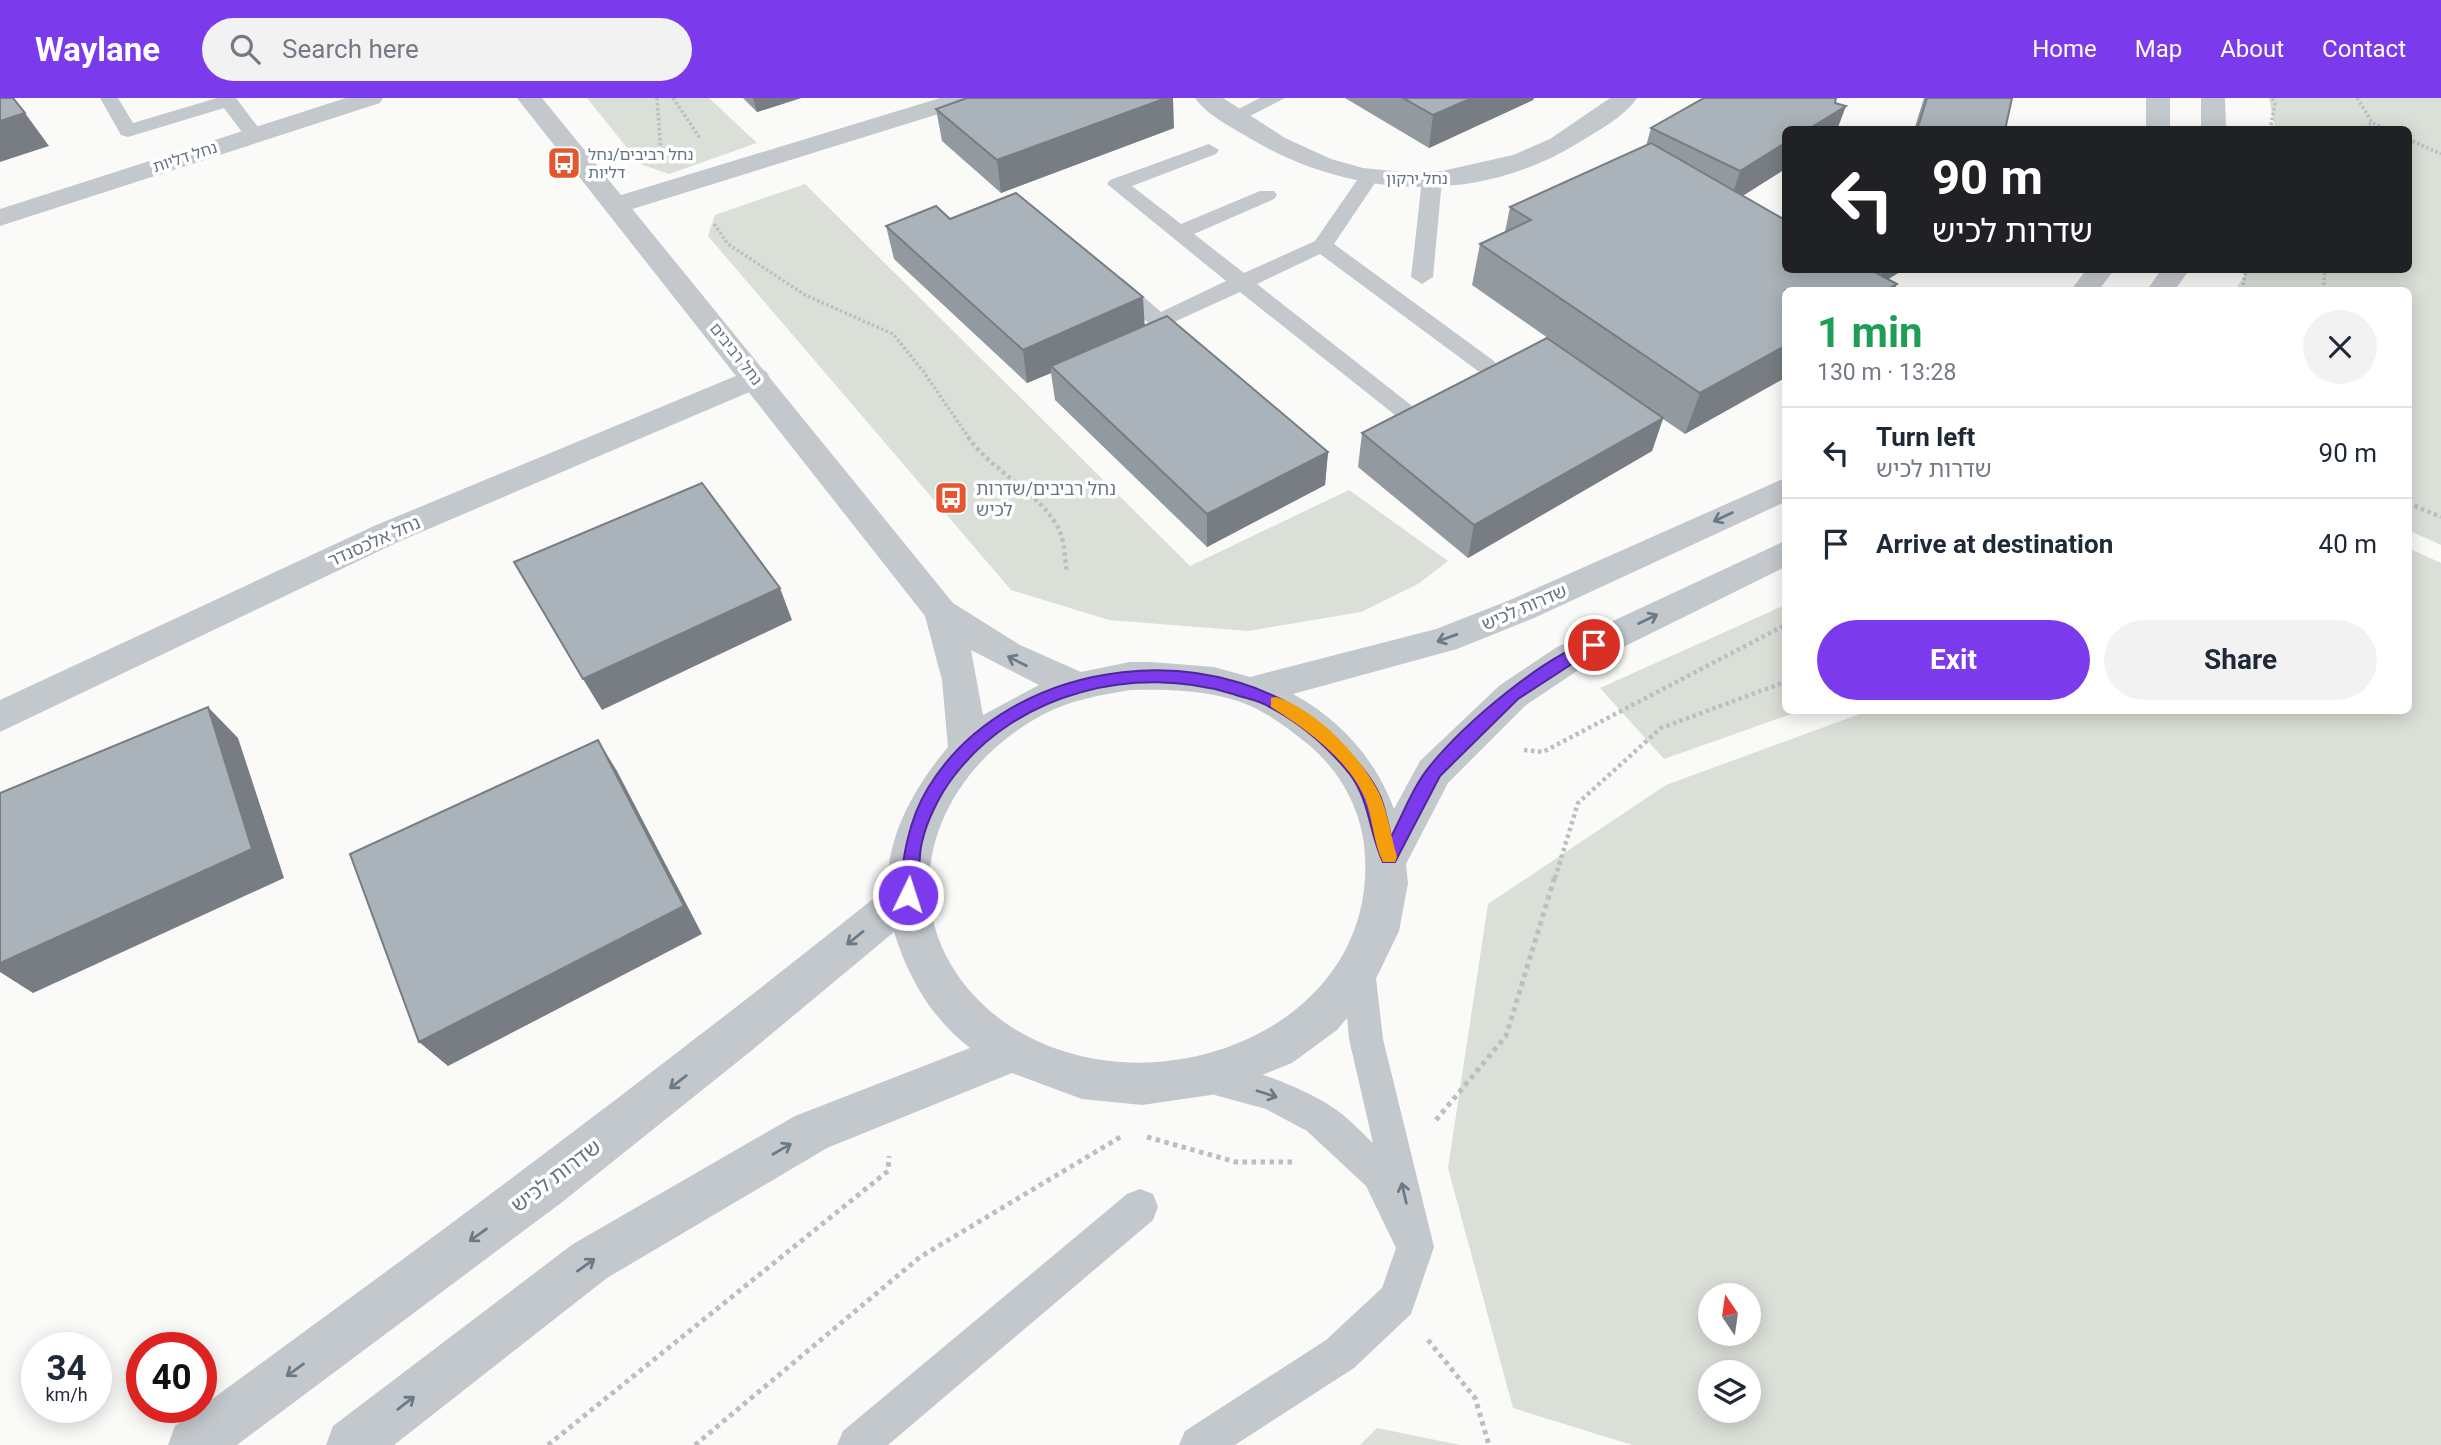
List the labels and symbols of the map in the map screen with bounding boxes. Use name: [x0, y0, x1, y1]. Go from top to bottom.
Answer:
street label: נחל דליות: [150, 138, 220, 176]
bus stop icon: נחל רביבים/נחל דליות: [545, 144, 583, 182]
place label: נחל רביבים/נחל דליות: [588, 145, 694, 182]
street label: נחל ירקון: [1386, 169, 1448, 188]
street label: נחל רביבים: [706, 319, 766, 389]
place label: נחל רביבים/שדרות לכיש: [976, 478, 1116, 520]
bus stop icon: נחל רביבים/שדרות לכיש: [932, 479, 970, 517]
street label: נחל אלכסנדר: [325, 511, 423, 571]
one-way arrow: [1713, 511, 1734, 524]
street label: שדרות לכיש: [1478, 580, 1570, 634]
one-way arrow: [1637, 612, 1658, 626]
pin: [1564, 615, 1624, 675]
one-way arrow: [1437, 633, 1459, 645]
one-way arrow: [1007, 653, 1028, 667]
position arrow: [871, 858, 945, 932]
one-way arrow: [846, 930, 864, 946]
one-way arrow: [670, 1074, 688, 1089]
one-way arrow: [1256, 1088, 1278, 1101]
street label: שדרות לכיש: [507, 1135, 605, 1217]
one-way arrow: [772, 1142, 792, 1156]
one-way arrow: [1397, 1182, 1410, 1205]
one-way arrow: [469, 1227, 488, 1242]
one-way arrow: [576, 1258, 595, 1272]
north arrow: [1698, 1283, 1760, 1346]
speed limit sign: 40: [126, 1332, 217, 1423]
one-way arrow: [286, 1362, 305, 1377]
one-way arrow: [396, 1396, 415, 1411]

